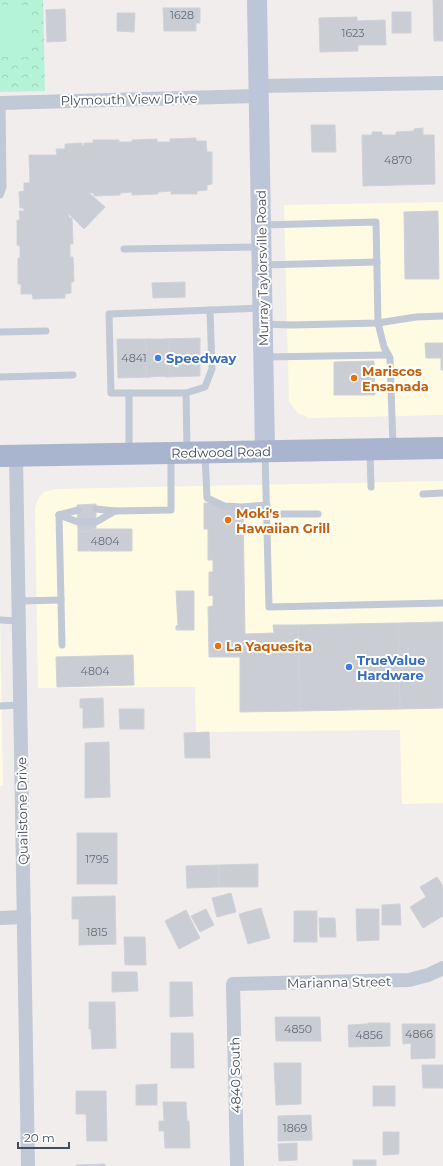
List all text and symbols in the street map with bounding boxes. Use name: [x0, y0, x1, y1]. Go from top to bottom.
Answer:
house number: 1628: [170, 8, 194, 22]
house number: 1623: [341, 26, 365, 40]
street label: Plymouth View Drive: [60, 90, 198, 108]
house number: 4870: [384, 153, 412, 167]
street label: Murray Taylorsville Road: [253, 190, 271, 346]
place label: Speedway: [166, 350, 236, 366]
house number: 4841: [121, 351, 147, 365]
marker: Speedway: [153, 353, 163, 363]
place label: Mariscos Ensanada: [362, 363, 429, 394]
marker: Mariscos Ensanada: [349, 373, 359, 383]
street label: Redwood Road: [171, 443, 271, 461]
place label: Moki's Hawaiian Grill: [236, 505, 330, 536]
marker: Moki's Hawaiian Grill: [223, 515, 233, 525]
house number: 4804: [91, 534, 120, 548]
place label: La Yaquesita: [226, 638, 312, 654]
marker: La Yaquesita: [213, 641, 223, 651]
place label: TrueValue Hardware: [357, 652, 425, 683]
marker: TrueValue Hardware: [344, 662, 354, 672]
house number: 4804: [81, 664, 110, 678]
street label: Quailstone Drive: [13, 757, 31, 865]
house number: 1795: [85, 852, 109, 866]
house number: 1815: [86, 925, 108, 939]
street label: Marianna Street: [287, 973, 391, 991]
house number: 4850: [284, 1022, 312, 1036]
house number: 4866: [405, 1027, 433, 1041]
house number: 4856: [355, 1028, 383, 1042]
street label: 4840 South: [226, 1037, 244, 1113]
house number: 1869: [283, 1121, 307, 1135]
scale bar: [18, 1124, 69, 1150]
text: 20 m: [24, 1130, 55, 1145]

